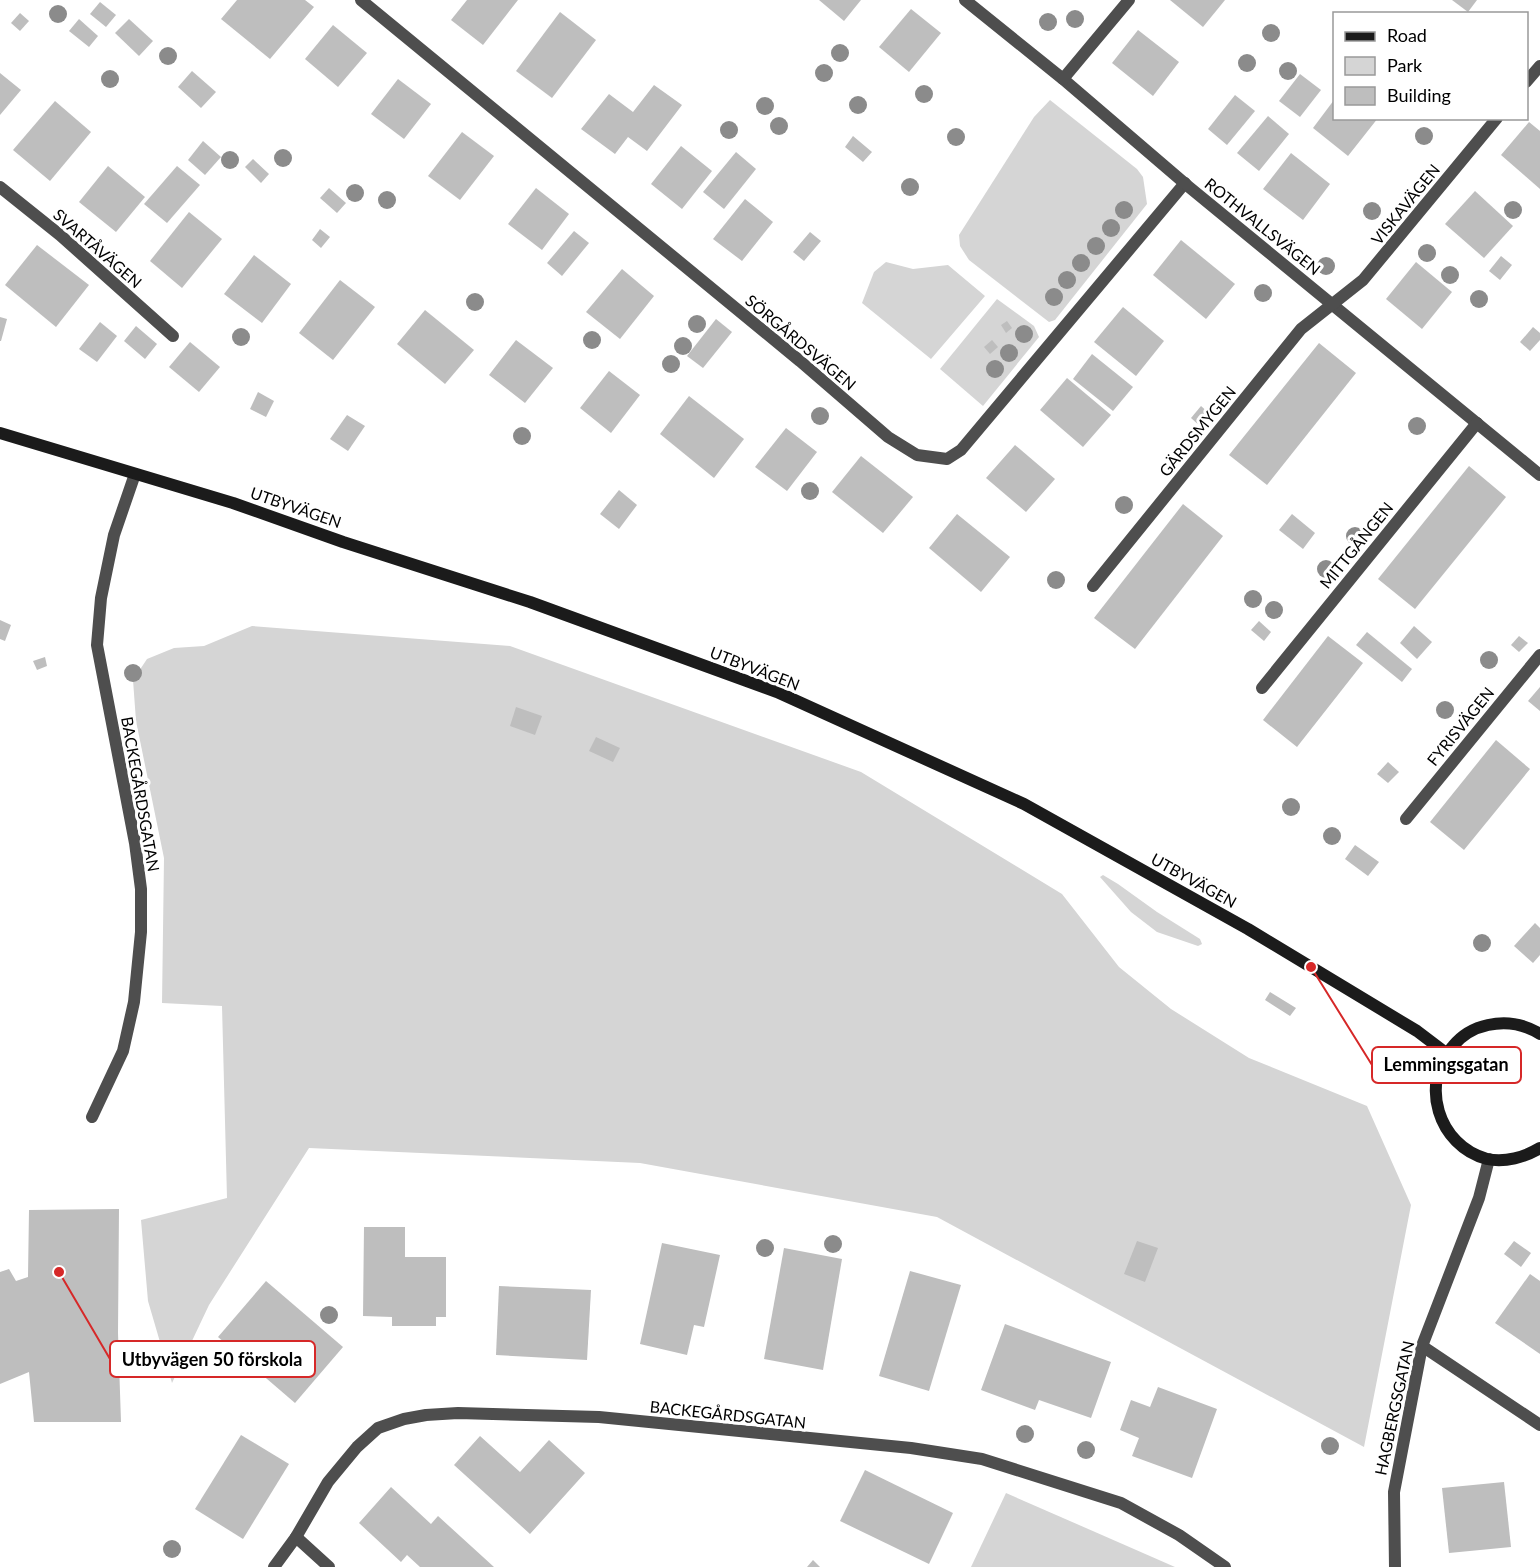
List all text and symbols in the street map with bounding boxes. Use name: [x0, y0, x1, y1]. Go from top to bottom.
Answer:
legend: [1333, 12, 1528, 120]
text: Road: [1387, 24, 1427, 46]
text: Park: [1387, 54, 1423, 76]
text: Building: [1387, 84, 1451, 106]
street label: VISKAVÄGEN: [1367, 160, 1443, 248]
street label: ROTHVALLSVÄGEN: [1201, 174, 1325, 278]
street label: SVARTÅVÄGEN: [50, 204, 146, 292]
street label: SÖRGÅRDSVÄGEN: [742, 290, 860, 394]
street label: GÄRDSMYGEN: [1155, 382, 1239, 480]
street label: UTBYVÄGEN: [248, 483, 344, 531]
street label: MITTGÅNGEN: [1315, 498, 1397, 592]
street label: UTBYVÄGEN: [707, 642, 803, 694]
street label: FYRISVÄGEN: [1423, 683, 1497, 769]
street label: BACKEGÅRDSGATAN: [118, 715, 164, 873]
street label: UTBYVÄGEN: [1148, 849, 1240, 911]
callout: Lemmingsgatan: [1372, 1047, 1521, 1083]
text: Lemmingsgatan: [1383, 1053, 1509, 1075]
street label: HAGBERGSGATAN: [1370, 1339, 1418, 1477]
callout: Utbyvägen 50 förskola: [110, 1341, 315, 1377]
text: Utbyvägen 50 förskola: [122, 1348, 302, 1370]
street label: BACKEGÅRDSGATAN: [649, 1396, 807, 1432]

